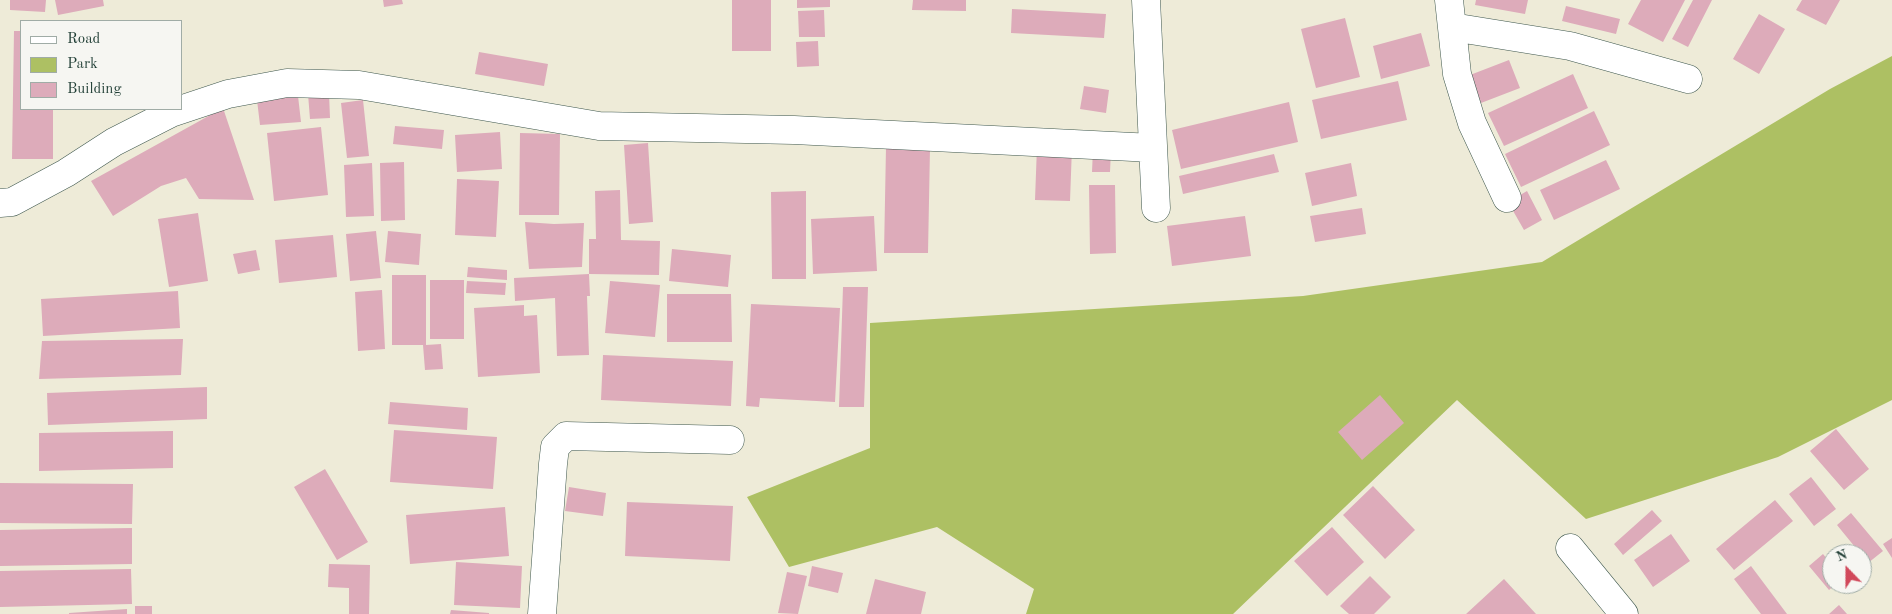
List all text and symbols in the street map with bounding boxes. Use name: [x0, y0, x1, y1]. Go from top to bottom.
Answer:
legend: [20, 20, 182, 110]
text: Road: [67, 32, 100, 47]
text: Park: [67, 57, 98, 72]
text: Building: [67, 82, 122, 97]
north arrow: [1822, 544, 1872, 594]
text: N: [1834, 548, 1849, 565]

